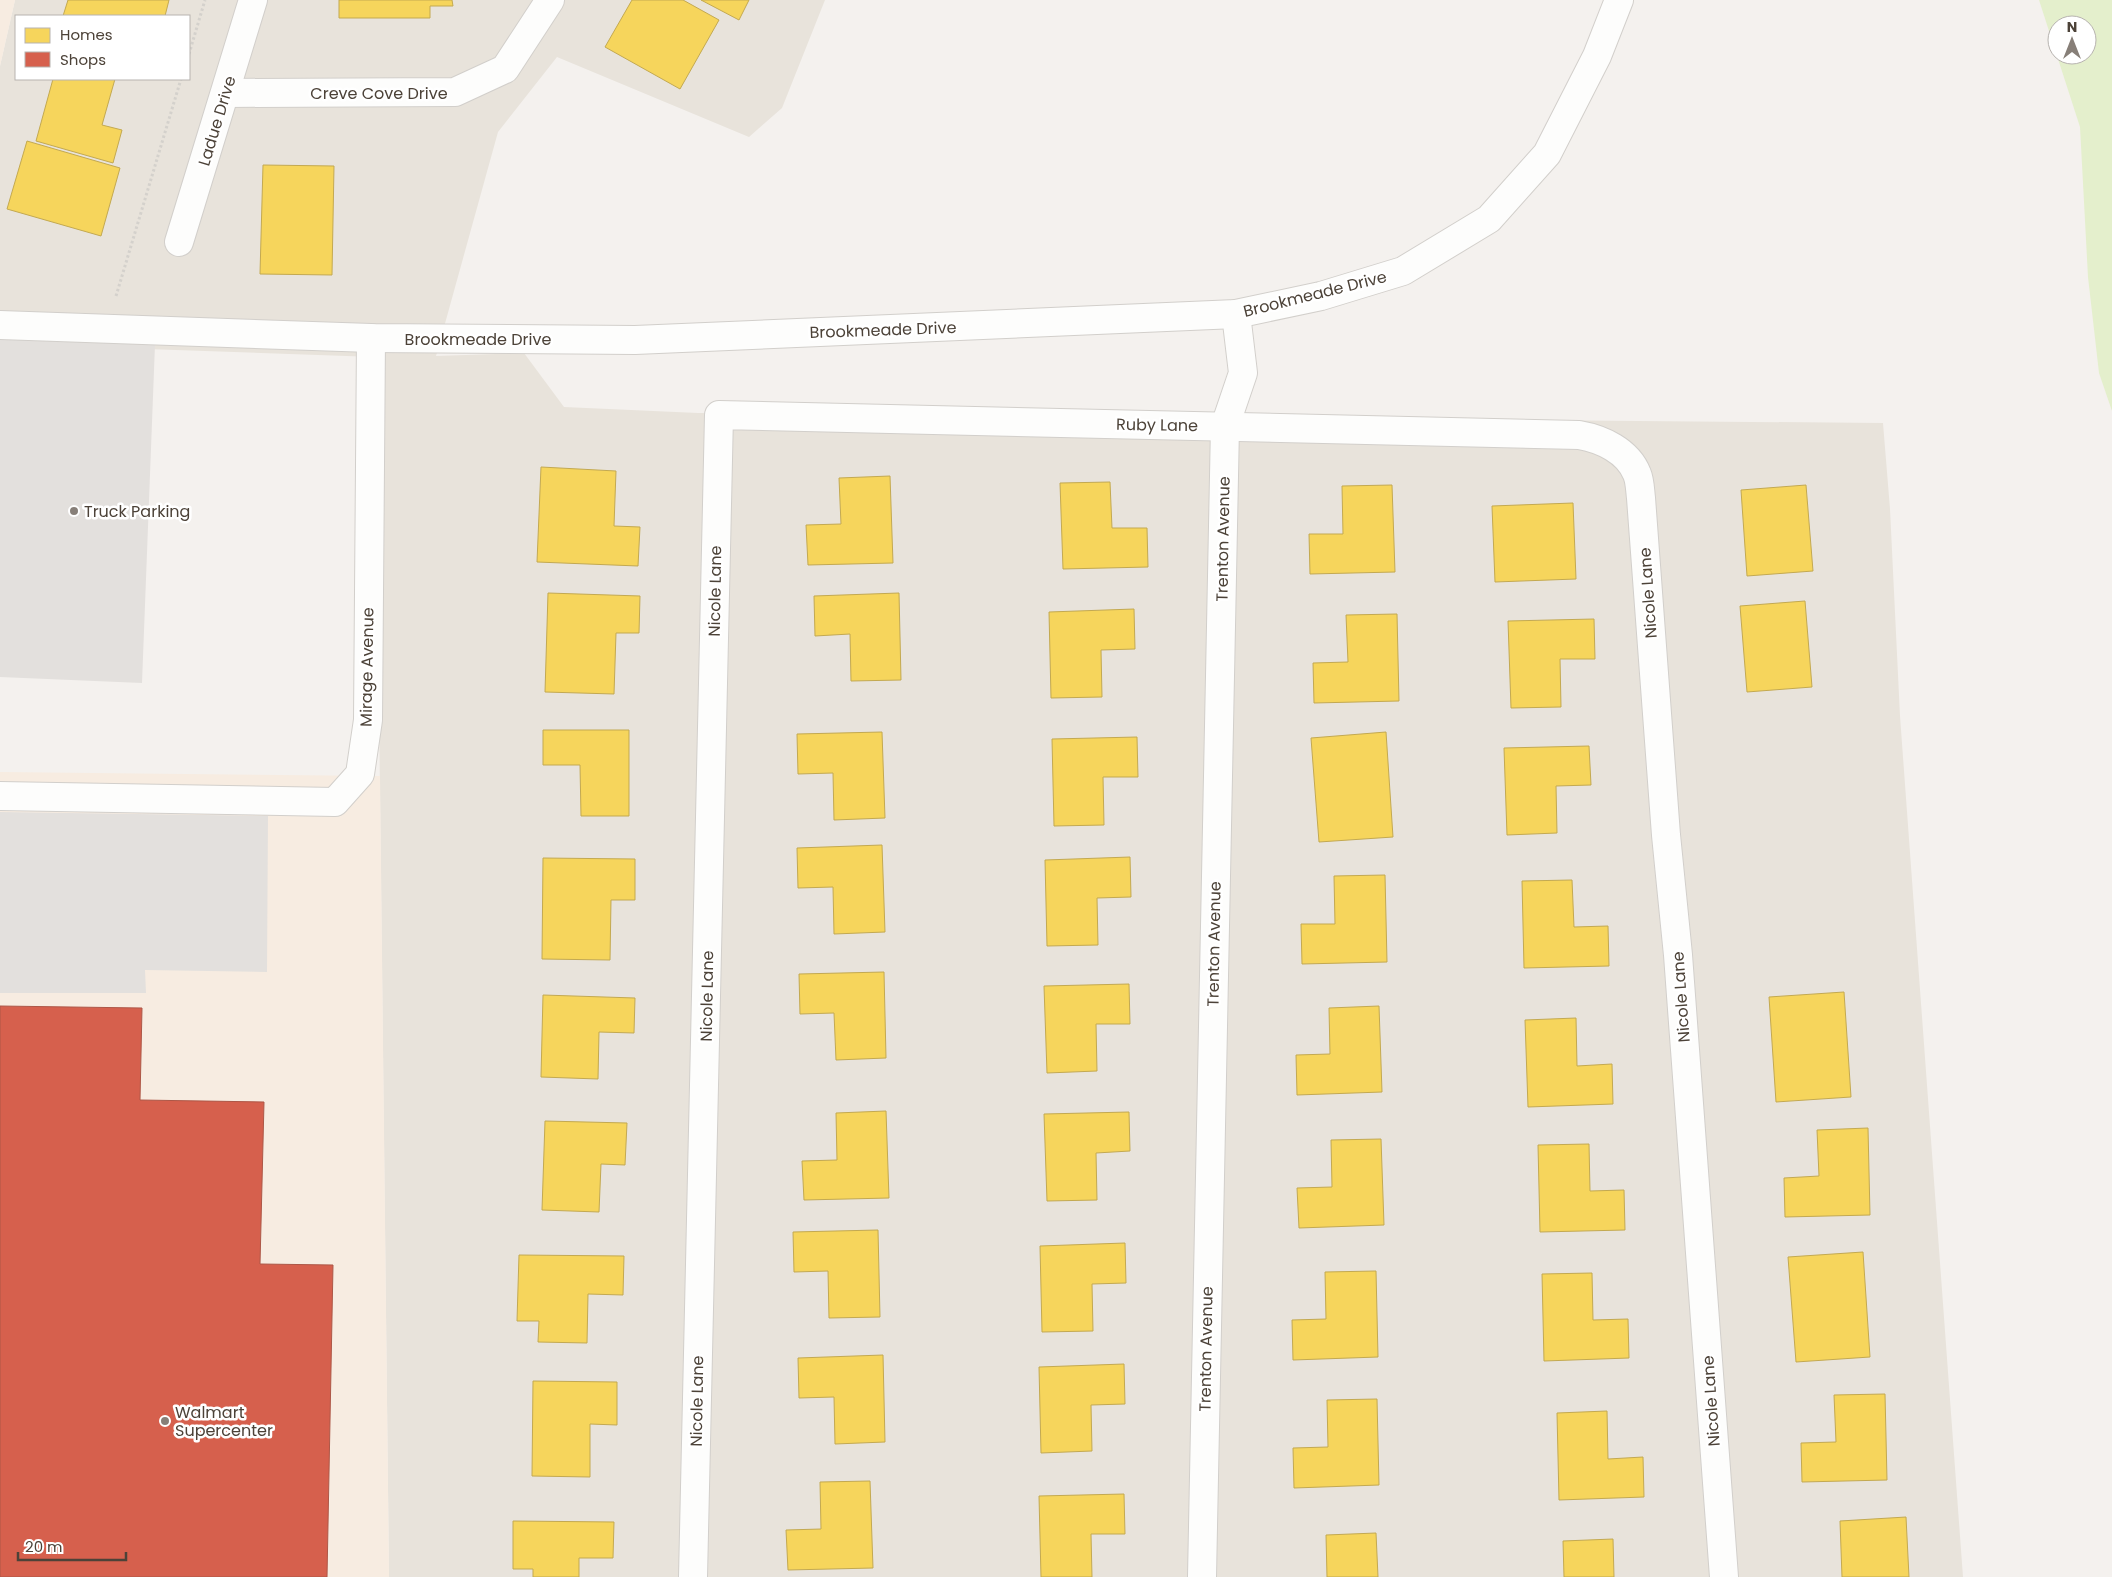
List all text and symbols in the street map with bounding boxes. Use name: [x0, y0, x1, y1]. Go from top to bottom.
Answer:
legend: [15, 15, 190, 80]
north arrow: [2047, 15, 2097, 65]
text: N: [2067, 17, 2077, 37]
text: Homes: [60, 24, 113, 45]
text: Shops: [60, 49, 106, 70]
street label: Ladue Drive: [192, 73, 242, 169]
street label: Creve Cove Drive: [310, 82, 448, 105]
street label: Brookmeade Drive: [1241, 265, 1389, 323]
street label: Brookmeade Drive: [809, 316, 957, 344]
street label: Brookmeade Drive: [405, 328, 551, 351]
street label: Ruby Lane: [1116, 413, 1198, 437]
street label: Trenton Avenue: [1210, 476, 1236, 602]
place label: Truck Parking: [84, 500, 190, 523]
marker: Truck Parking: [68, 505, 80, 517]
street label: Nicole Lane: [703, 545, 727, 637]
street label: Nicole Lane: [1633, 547, 1663, 639]
street label: Mirage Avenue: [354, 607, 380, 727]
street label: Trenton Avenue: [1201, 881, 1227, 1007]
street label: Nicole Lane: [695, 950, 719, 1042]
street label: Nicole Lane: [1666, 951, 1696, 1043]
street label: Trenton Avenue: [1193, 1286, 1219, 1412]
street label: Nicole Lane: [685, 1355, 709, 1447]
street label: Nicole Lane: [1696, 1355, 1726, 1447]
place label: Walmart Supercenter: [175, 1401, 273, 1442]
marker: Walmart Supercenter: [159, 1415, 171, 1427]
scale bar: [18, 1530, 125, 1562]
text: 20 m: [25, 1536, 63, 1557]

